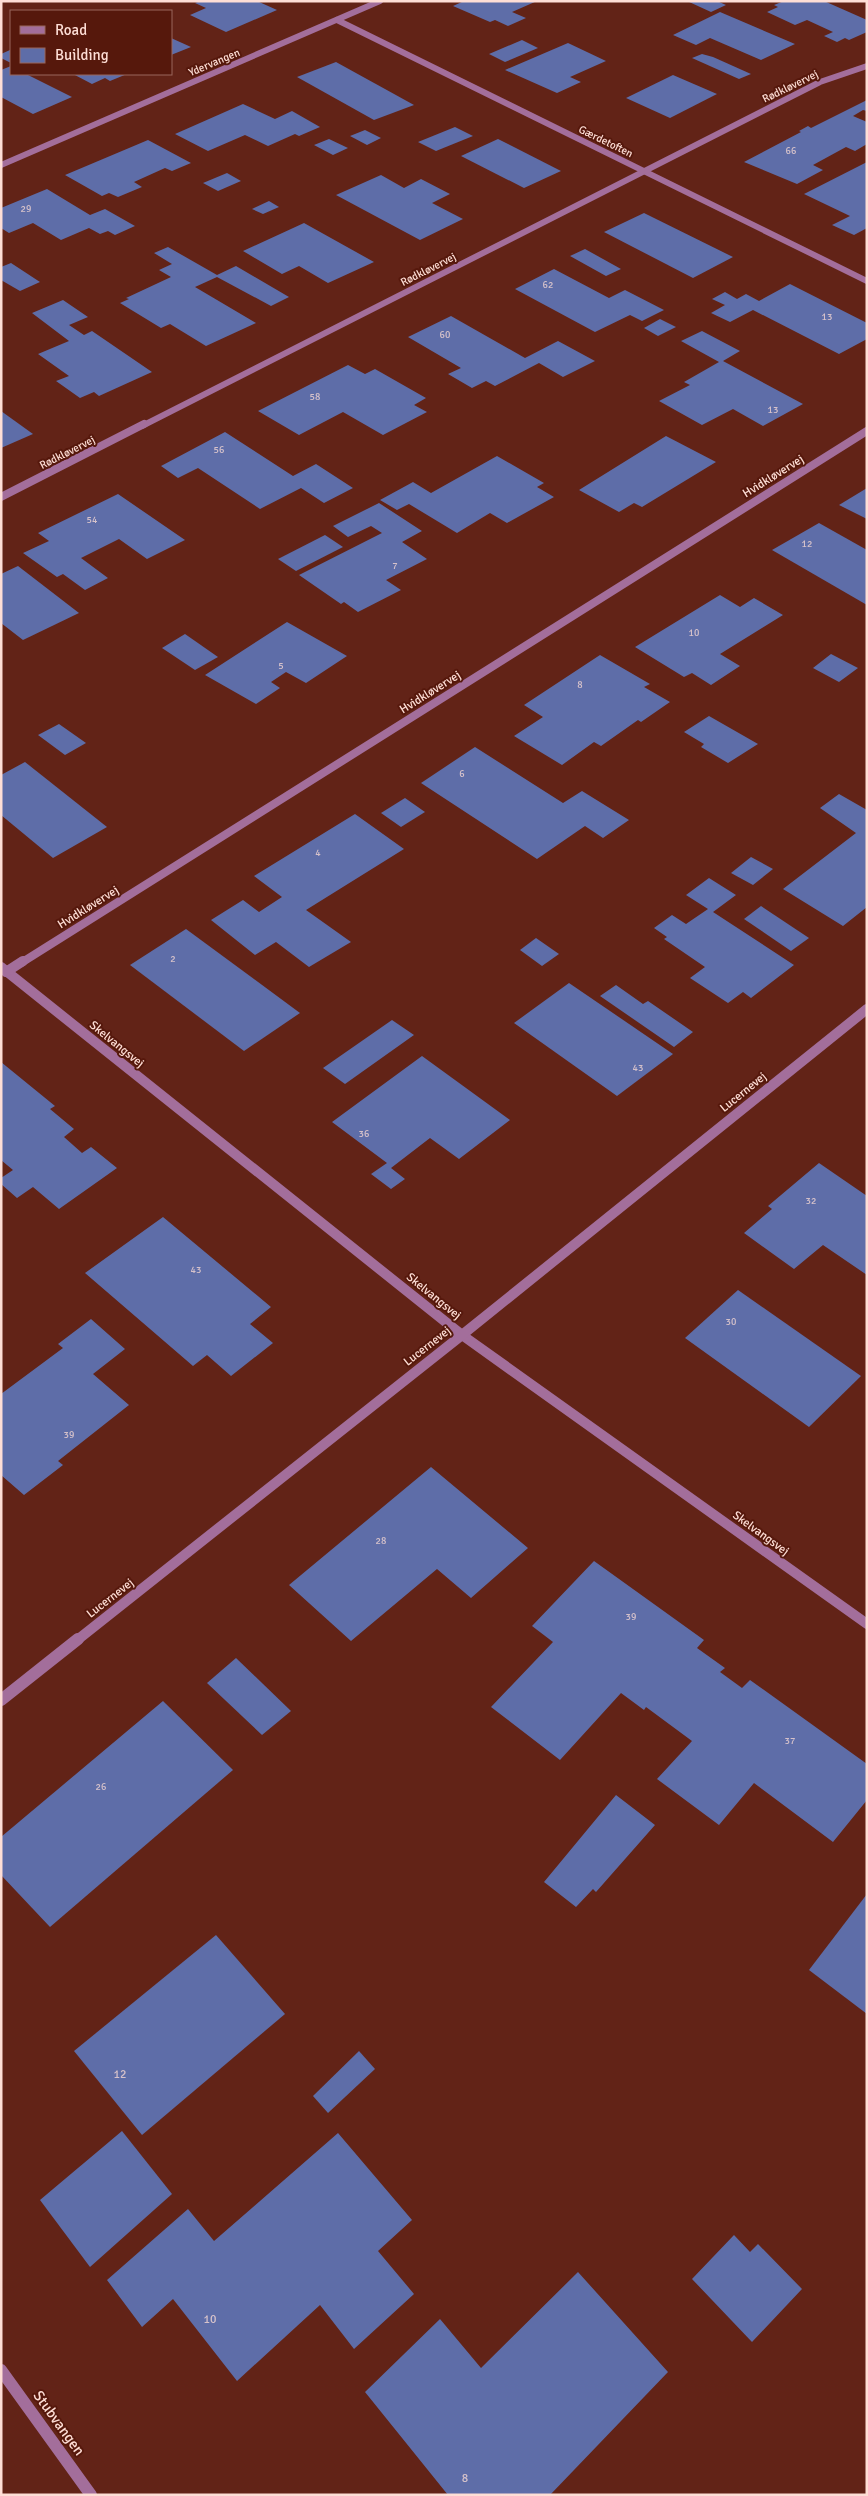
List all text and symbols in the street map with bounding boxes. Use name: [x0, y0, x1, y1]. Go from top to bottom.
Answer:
legend: [10, 10, 172, 75]
text: Road: [55, 21, 87, 39]
text: Building: [55, 46, 109, 64]
street label: Ydervangen: [187, 46, 242, 79]
street label: Rødkløvervej: [760, 67, 820, 106]
street label: Gærdetoften: [576, 123, 635, 160]
house number: 66: [786, 145, 796, 157]
house number: 29: [21, 203, 31, 215]
street label: Rødkløvervej: [398, 250, 458, 289]
house number: 62: [543, 279, 553, 291]
house number: 13: [822, 311, 832, 323]
house number: 60: [440, 329, 450, 341]
house number: 58: [310, 391, 320, 403]
house number: 13: [768, 404, 778, 416]
street label: Rødkløvervej: [37, 433, 97, 472]
house number: 56: [214, 444, 224, 456]
street label: Hvidkløvervej: [740, 452, 807, 501]
house number: 54: [87, 514, 98, 526]
house number: 12: [802, 538, 812, 550]
house number: 7: [392, 560, 398, 572]
house number: 10: [689, 627, 699, 639]
house number: 5: [278, 660, 284, 672]
street label: Hvidkløvervej: [397, 668, 464, 717]
house number: 8: [577, 679, 583, 691]
house number: 6: [459, 768, 465, 780]
house number: 4: [315, 847, 321, 859]
street label: Hvidkløvervej: [55, 883, 122, 932]
house number: 2: [170, 953, 176, 965]
street label: Skelvangsvej: [86, 1018, 147, 1071]
house number: 43: [633, 1062, 643, 1074]
street label: Lucernevej: [717, 1069, 770, 1116]
house number: 36: [359, 1128, 369, 1140]
house number: 32: [806, 1195, 816, 1207]
house number: 43: [191, 1264, 201, 1276]
street label: Skelvangsvej: [403, 1270, 464, 1323]
house number: 30: [726, 1316, 736, 1328]
street label: Lucernevej: [401, 1323, 454, 1369]
house number: 39: [64, 1429, 74, 1441]
street label: Skelvangsvej: [730, 1508, 792, 1559]
house number: 28: [376, 1535, 386, 1547]
street label: Lucernevej: [84, 1575, 137, 1621]
house number: 39: [626, 1611, 636, 1623]
house number: 37: [785, 1735, 795, 1747]
house number: 26: [96, 1781, 106, 1793]
house number: 12: [114, 2067, 126, 2082]
house number: 10: [204, 2312, 216, 2327]
street label: Stubvangen: [29, 2387, 89, 2459]
house number: 8: [462, 2471, 468, 2486]

